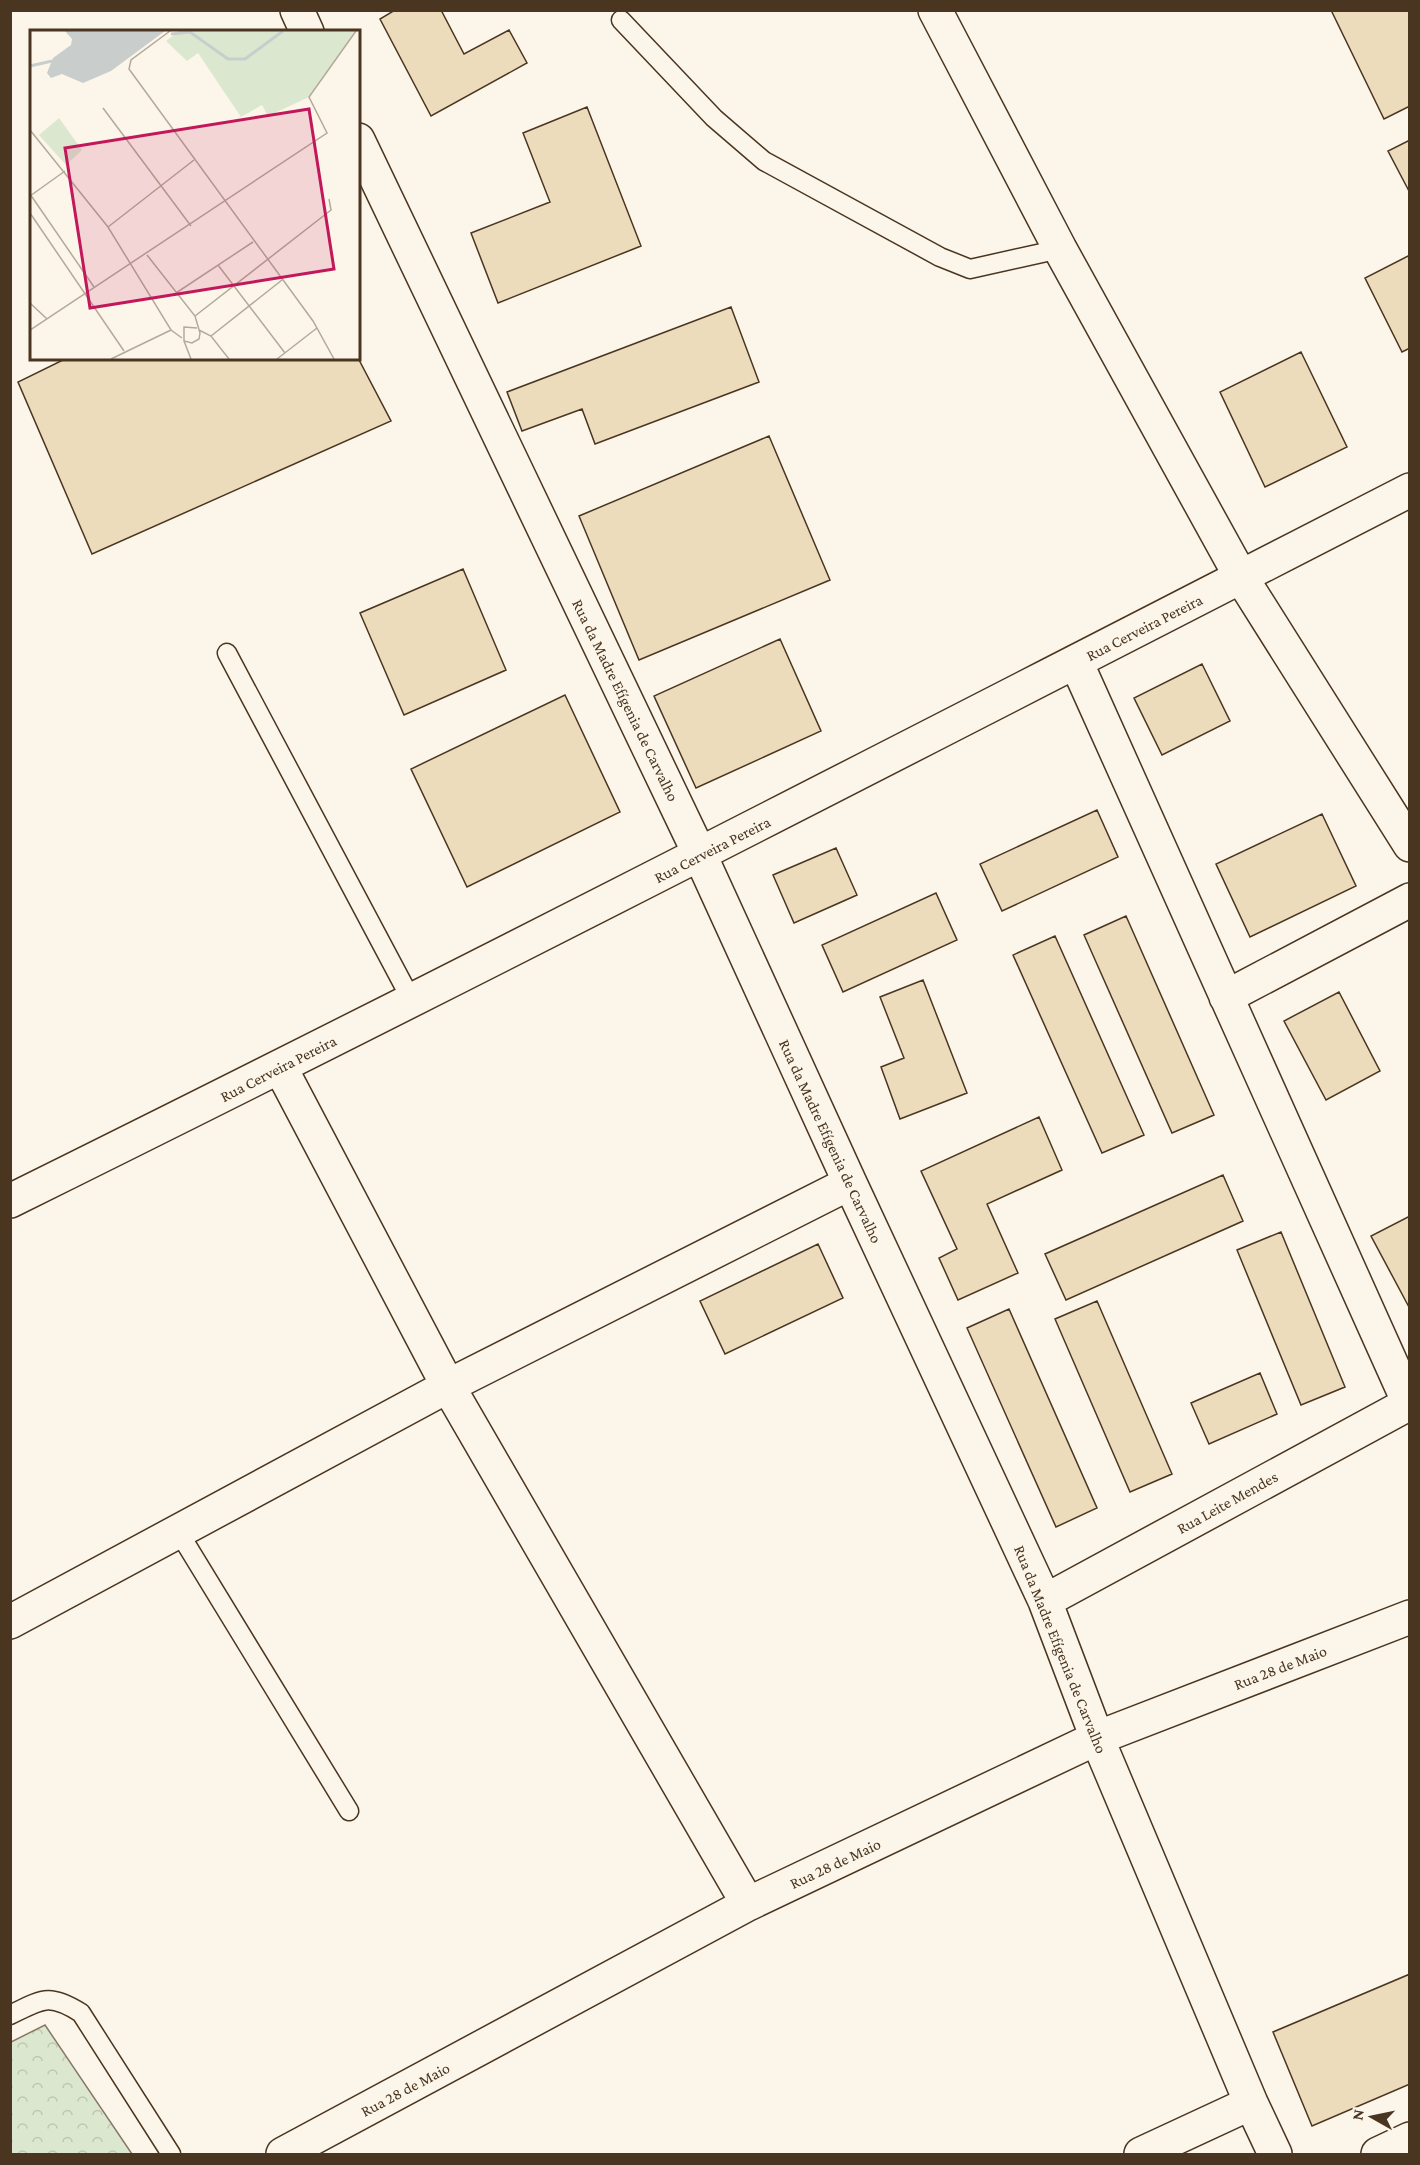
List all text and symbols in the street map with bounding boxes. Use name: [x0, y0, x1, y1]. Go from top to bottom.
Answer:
inset map: [30, 30, 360, 360]
street label: Rua Cerveira Pereira: [1083, 591, 1206, 664]
street label: Rua da Madre Efígenia de Carvalho: [568, 596, 682, 805]
street label: Rua Cerveira Pereira: [651, 813, 774, 886]
street label: Rua Cerveira Pereira: [217, 1032, 340, 1105]
street label: Rua da Madre Efígenia de Carvalho: [775, 1037, 885, 1246]
street label: Rua Leite Mendes: [1174, 1468, 1281, 1537]
street label: Rua da Madre Efígenia de Carvalho: [1010, 1543, 1110, 1756]
street label: Rua 28 de Maio: [1231, 1642, 1329, 1693]
street label: Rua 28 de Maio: [787, 1835, 883, 1892]
street label: Rua 28 de Maio: [358, 2059, 453, 2120]
north arrow: [1342, 2087, 1402, 2147]
text: N: [1348, 2108, 1367, 2121]

